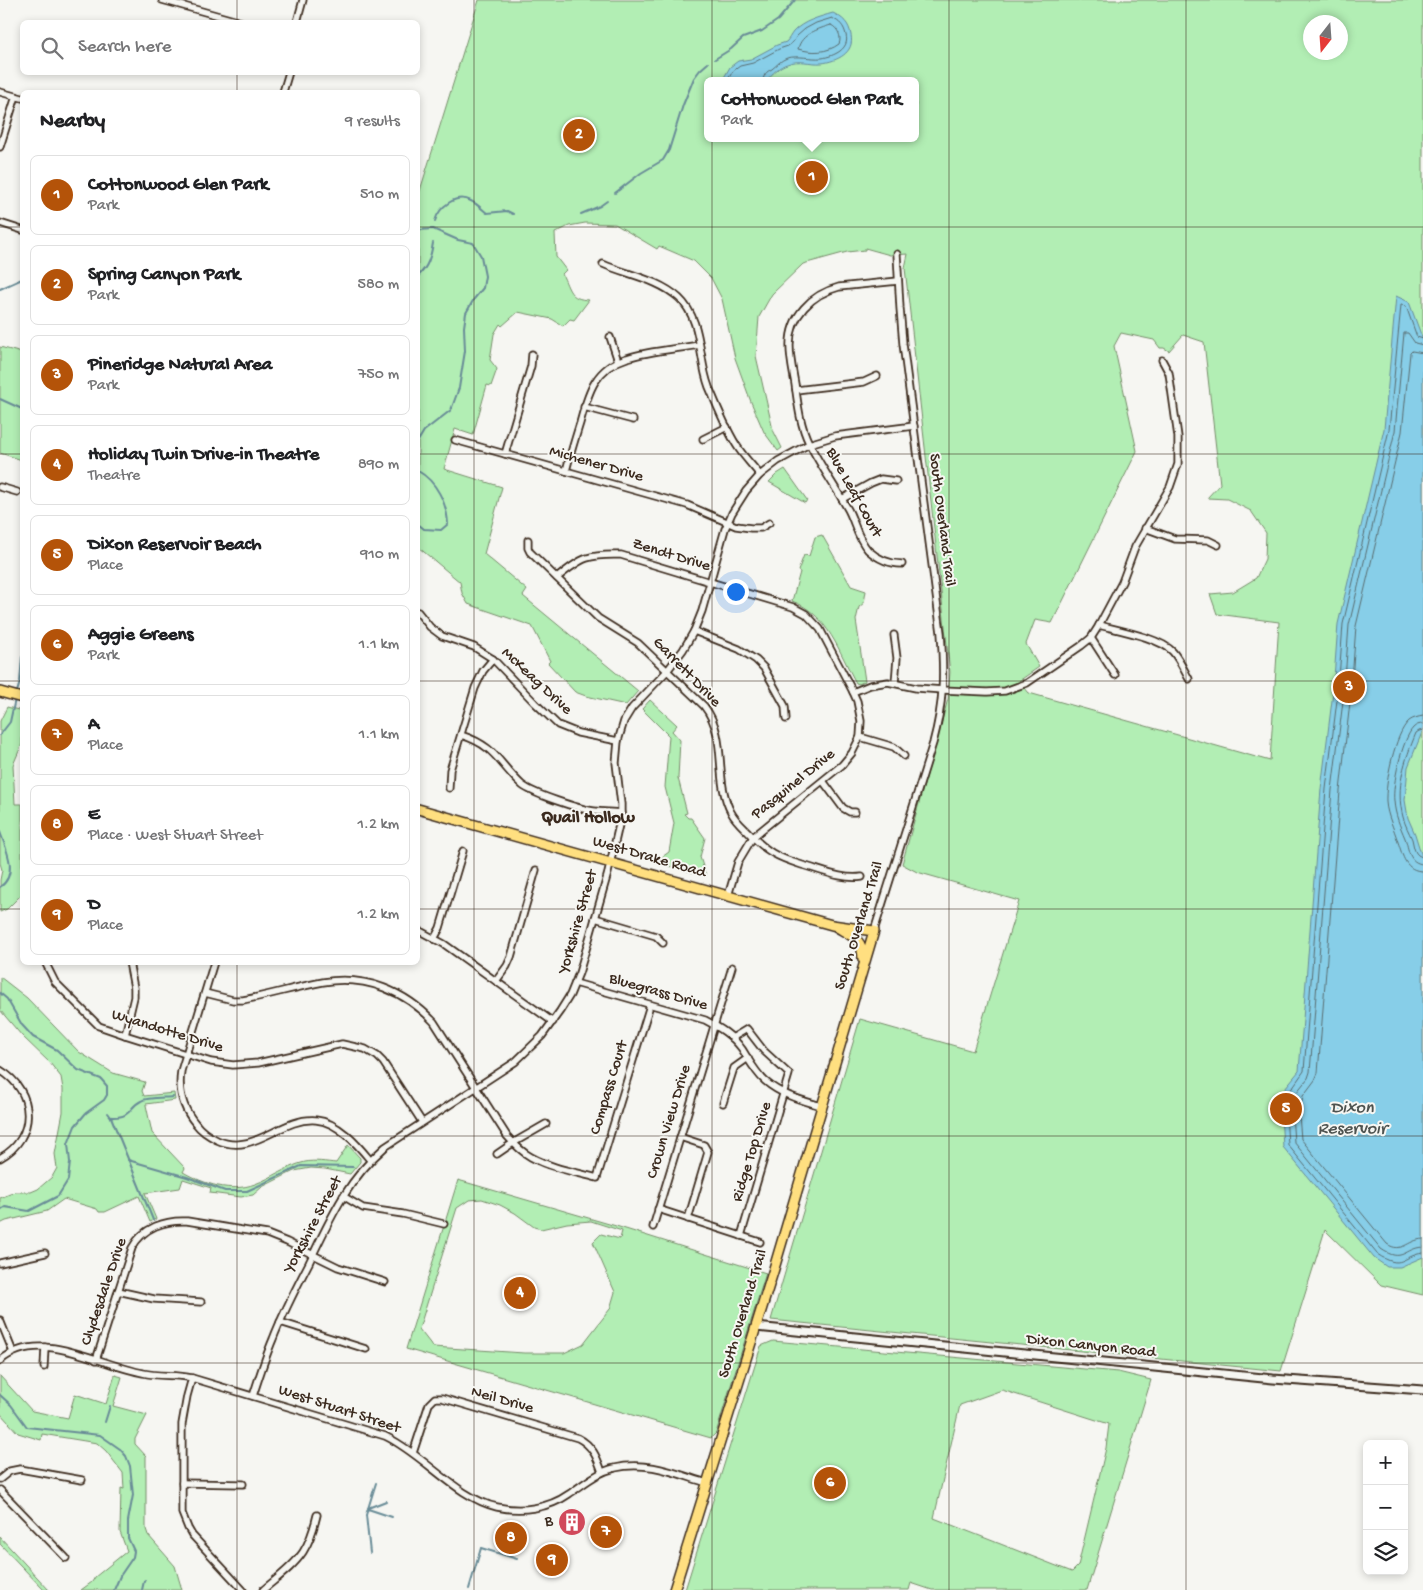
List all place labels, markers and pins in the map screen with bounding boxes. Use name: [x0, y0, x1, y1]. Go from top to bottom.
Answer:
pin: 2: [563, 116, 595, 154]
pin: 1: [796, 158, 828, 196]
pin: 3: [1333, 668, 1365, 706]
pin: 5: [1270, 1090, 1302, 1128]
pin: 4: [504, 1274, 536, 1312]
pin: 6: [814, 1464, 846, 1502]
building icon: B: [557, 1507, 587, 1537]
place label: B: [544, 1513, 554, 1532]
pin: 7: [590, 1513, 622, 1551]
pin: 8: [495, 1519, 527, 1557]
pin: 9: [536, 1541, 568, 1579]

